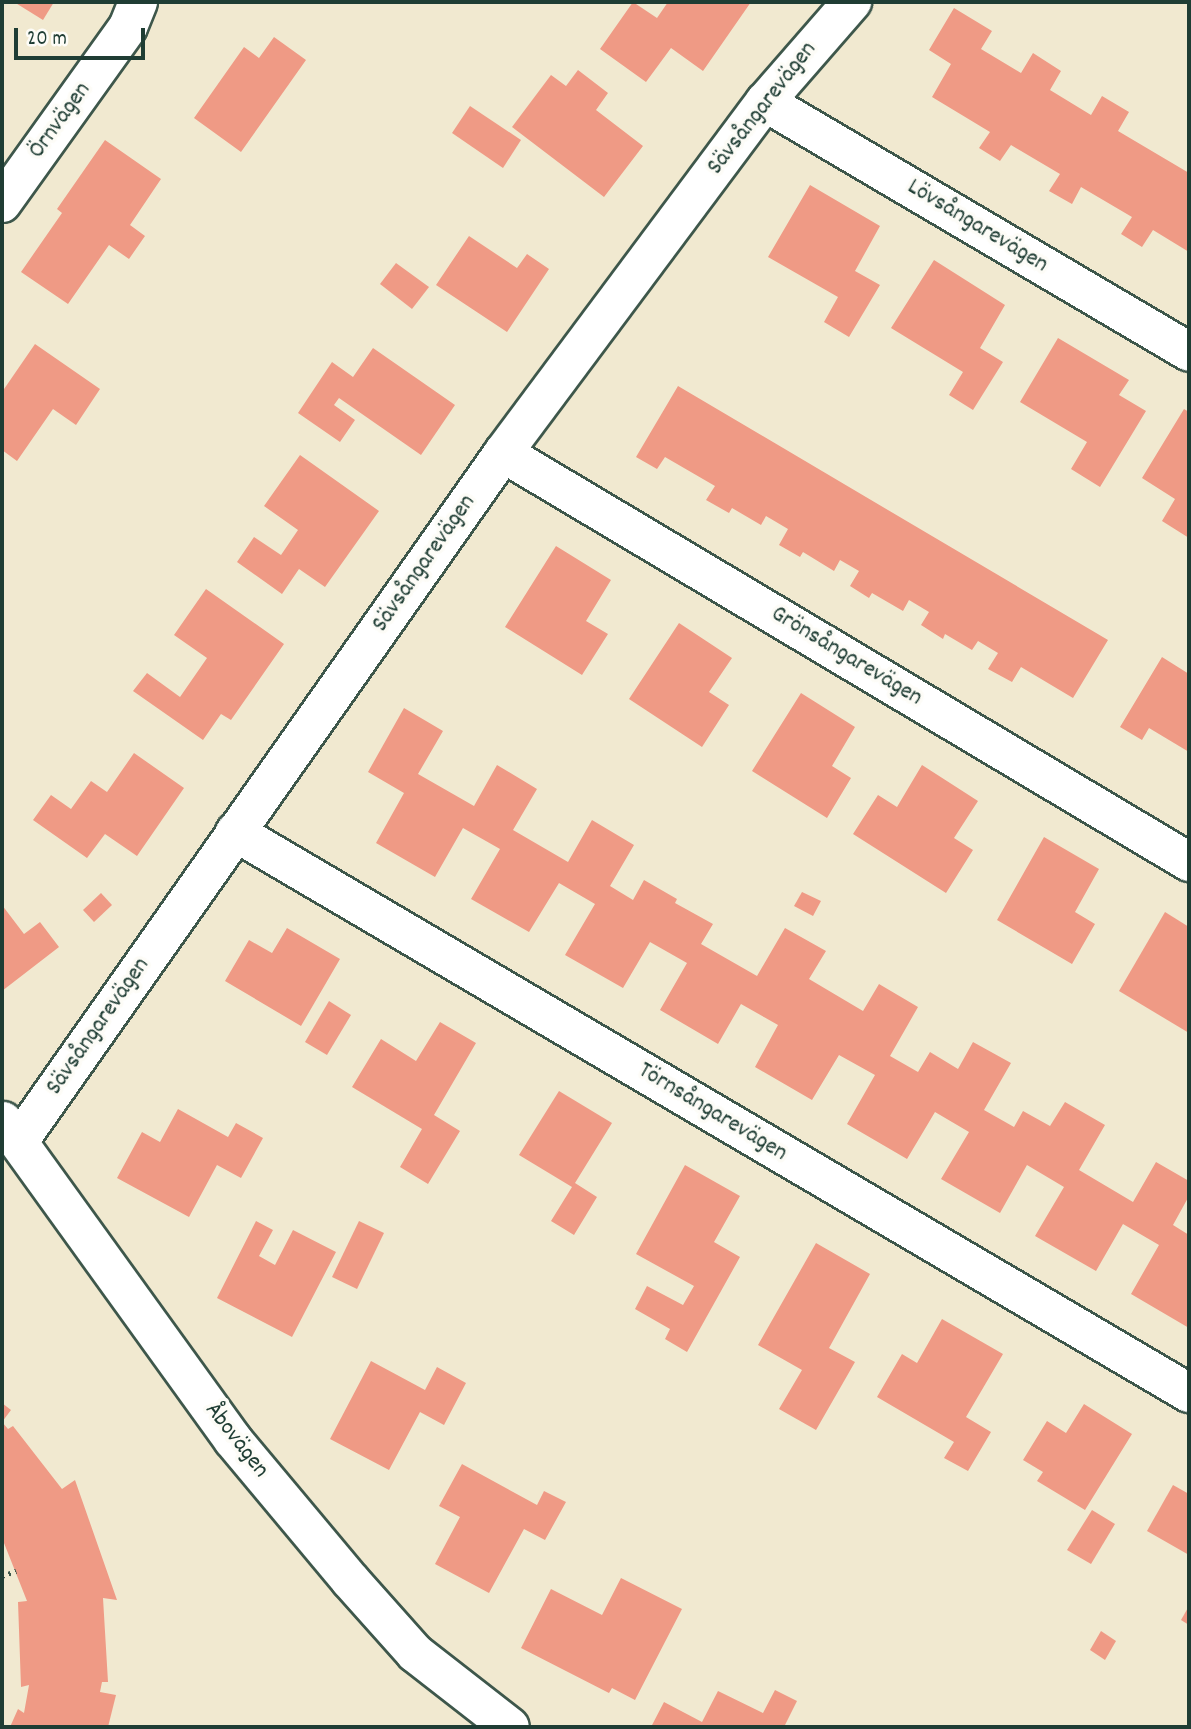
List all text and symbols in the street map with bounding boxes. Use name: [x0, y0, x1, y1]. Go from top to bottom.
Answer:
scale bar: [18, 14, 149, 58]
text: 20 m: [27, 25, 67, 55]
street label: Sävsångarevägen: [702, 37, 824, 181]
street label: Örnvägen: [24, 77, 98, 165]
street label: Lövsångarevägen: [901, 174, 1053, 280]
street label: Sävsångarevägen: [367, 490, 483, 638]
street label: Grönsångarevägen: [765, 601, 927, 713]
street label: Sävsångarevägen: [41, 953, 157, 1101]
street label: Törnsångarevägen: [632, 1057, 792, 1169]
street label: Åbovägen: [198, 1398, 274, 1484]

